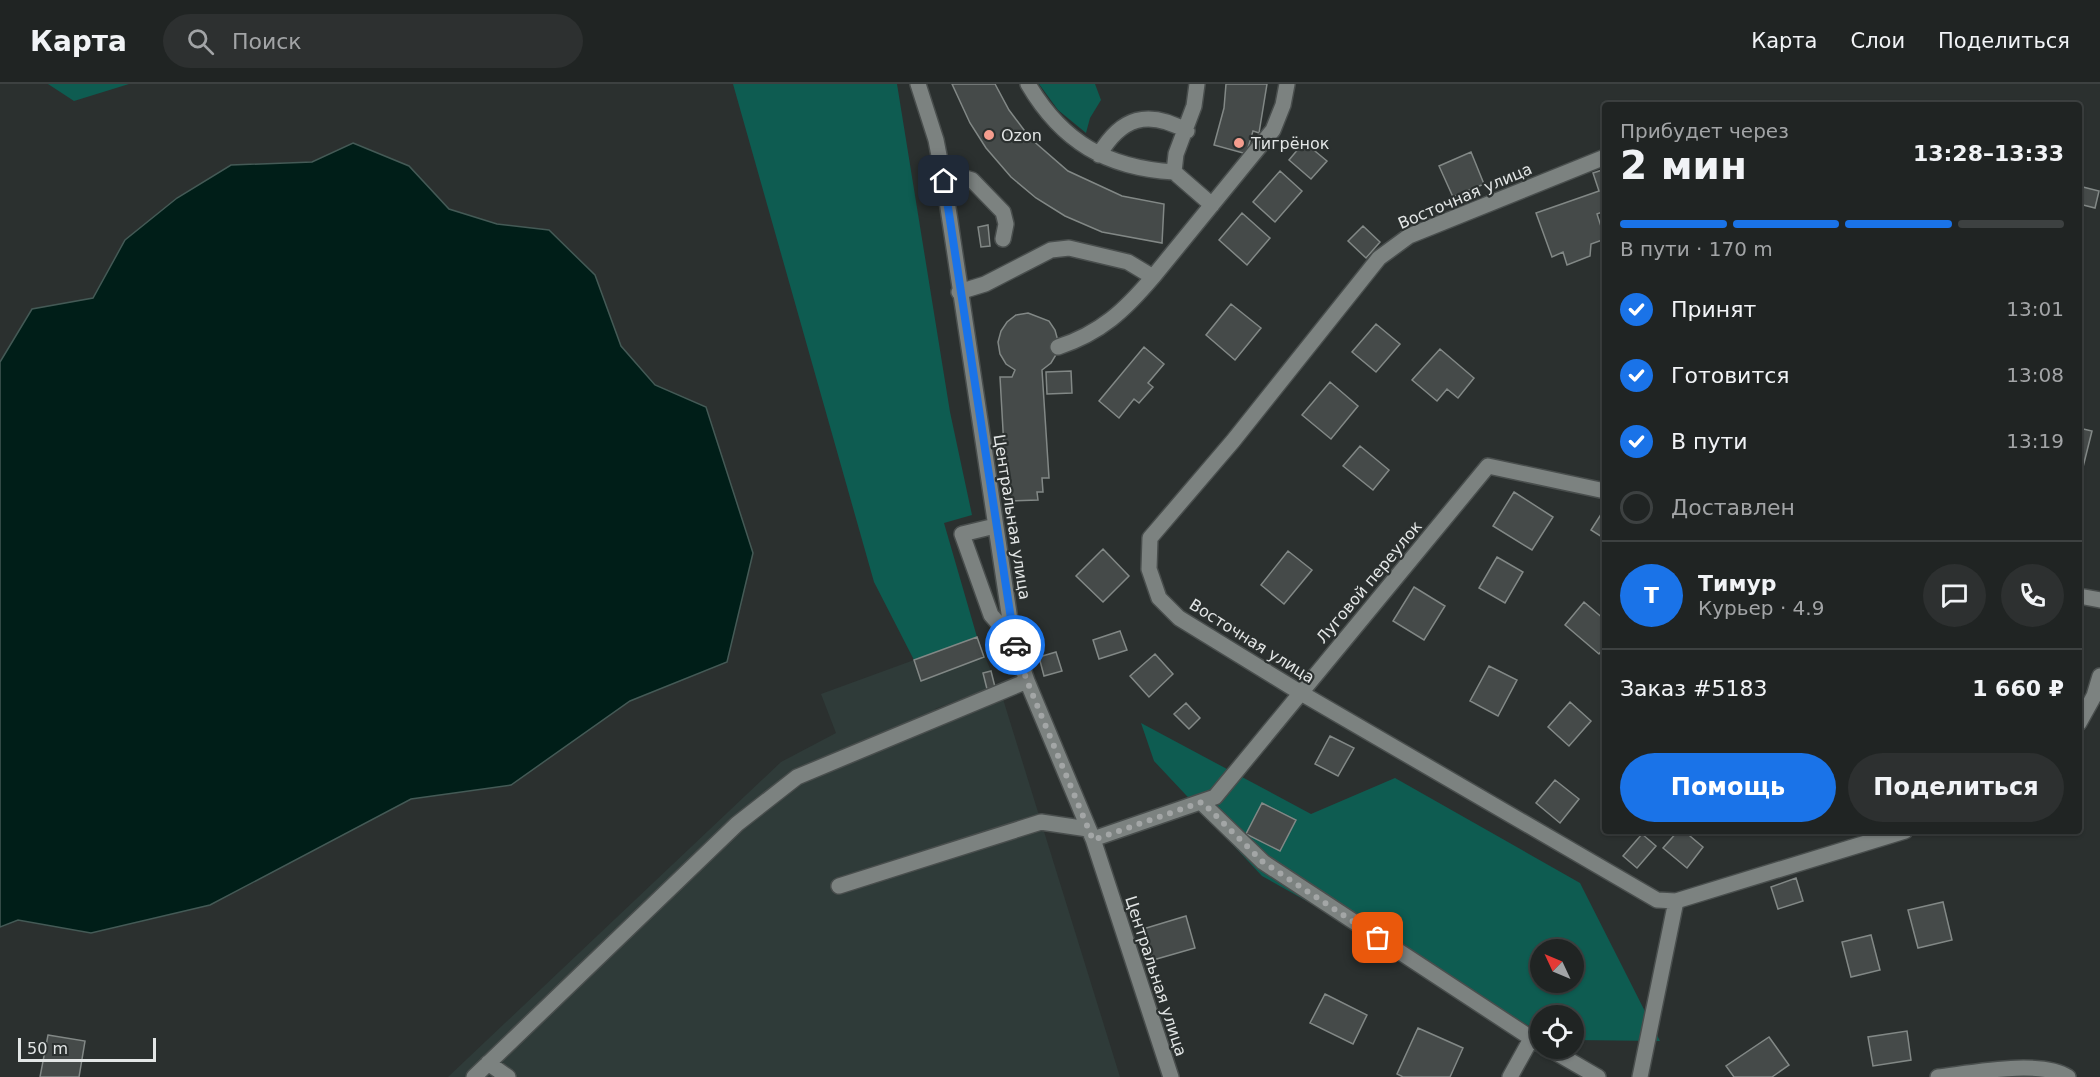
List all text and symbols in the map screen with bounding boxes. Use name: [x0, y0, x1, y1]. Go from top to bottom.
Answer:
search box: [163, 14, 583, 68]
text: Карта: [30, 25, 127, 58]
icon: search: [184, 25, 217, 58]
text: Поиск: [232, 29, 302, 54]
text: Карта: [1751, 29, 1817, 53]
text: Слои: [1850, 29, 1905, 53]
text: Поделиться: [1938, 29, 2070, 53]
text: Прибудет через: [1620, 119, 1789, 143]
place label: Ozon: [1001, 126, 1042, 145]
marker: Ozon: [982, 128, 996, 142]
place label: Тигрёнок: [1250, 134, 1330, 153]
marker: Тигрёнок: [1232, 136, 1246, 150]
text: 13:28–13:33: [1913, 141, 2064, 166]
text: 2 мин: [1620, 143, 1747, 188]
pin: [918, 155, 969, 206]
street label: Восточная улица: [1395, 159, 1535, 233]
icon: home: [927, 164, 960, 197]
text: В пути · 170 m: [1620, 237, 1773, 261]
icon: check: [1620, 293, 1653, 326]
text: Принят: [1671, 297, 1756, 322]
text: 13:01: [2006, 297, 2064, 321]
icon: check: [1620, 359, 1653, 392]
text: Готовится: [1671, 363, 1790, 388]
text: 13:08: [2006, 363, 2064, 387]
icon: check: [1620, 425, 1653, 458]
text: В пути: [1671, 429, 1748, 454]
text: 13:19: [2006, 429, 2064, 453]
street label: Центральная улица: [990, 433, 1034, 601]
text: Доставлен: [1671, 495, 1795, 520]
street label: Луговой переулок: [1312, 517, 1426, 647]
button: chat: [1923, 564, 1986, 627]
button: phone: [2001, 564, 2064, 627]
text: Тимур: [1698, 571, 1777, 596]
text: Т: [1644, 583, 1659, 608]
street label: Восточная улица: [1186, 595, 1318, 687]
text: Курьер · 4.9: [1698, 596, 1824, 620]
courier: [985, 615, 1045, 675]
icon: car: [999, 629, 1032, 662]
text: Заказ #5183: [1620, 676, 1767, 701]
text: 1 660 ₽: [1972, 676, 2064, 701]
button: Помощь: [1620, 753, 1836, 822]
button: Поделиться: [1848, 753, 2064, 822]
street label: Центральная улица: [1121, 893, 1191, 1059]
pin: [1352, 912, 1403, 963]
icon: bag: [1361, 921, 1394, 954]
north arrow: [1530, 939, 1584, 993]
map controls: [1530, 939, 1584, 1059]
button: locate: [1530, 1005, 1584, 1059]
scale bar: [18, 1035, 156, 1062]
text: 50 m: [27, 1039, 68, 1058]

